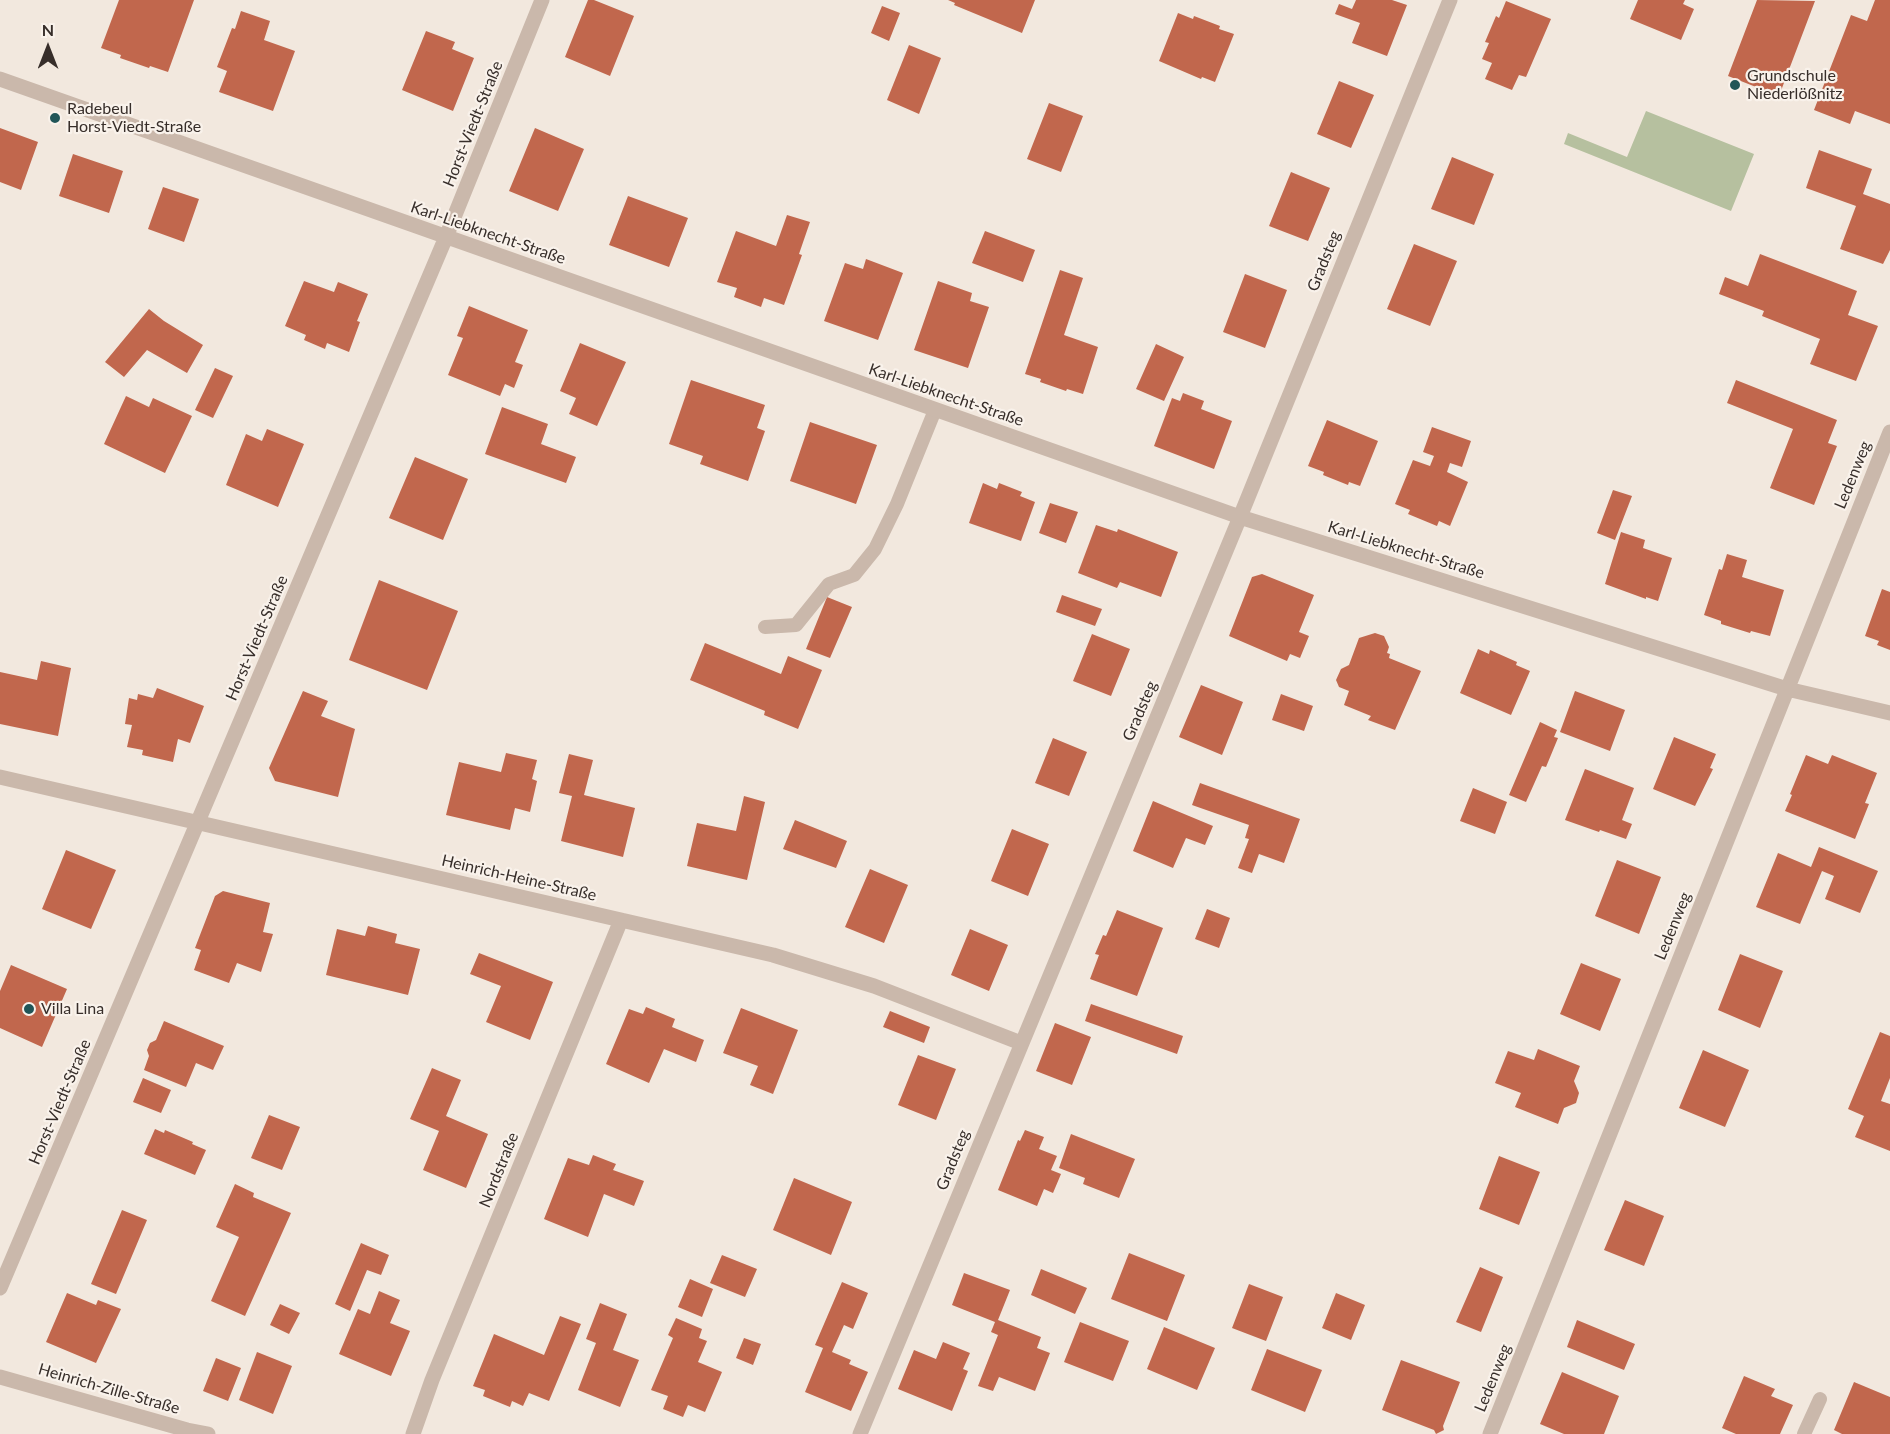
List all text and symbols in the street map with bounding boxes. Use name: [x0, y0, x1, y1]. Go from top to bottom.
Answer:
north arrow: [18, 18, 78, 78]
text: N: [42, 20, 54, 39]
street label: Horst-Viedt-Straße: [439, 58, 507, 190]
place label: Grundschule Niederlößnitz: [1747, 66, 1842, 104]
marker: Grundschule Niederlößnitz: [1728, 78, 1742, 92]
place label: Radebeul Horst-Viedt-Straße: [67, 99, 201, 137]
marker: Radebeul Horst-Viedt-Straße: [48, 111, 62, 125]
street label: Karl-Liebknecht-Straße: [408, 197, 568, 269]
street label: Gradsteg: [1303, 228, 1345, 294]
street label: Karl-Liebknecht-Straße: [866, 359, 1026, 431]
street label: Ledenweg: [1831, 438, 1875, 512]
street label: Karl-Liebknecht-Straße: [1325, 517, 1487, 583]
street label: Horst-Viedt-Straße: [222, 573, 292, 703]
street label: Gradsteg: [1119, 678, 1161, 744]
street label: Heinrich-Heine-Straße: [440, 851, 598, 905]
street label: Ledenweg: [1651, 889, 1695, 963]
place label: Villa Lina: [41, 999, 104, 1019]
marker: Villa Lina: [22, 1002, 36, 1016]
street label: Horst-Viedt-Straße: [25, 1037, 95, 1167]
street label: Gradsteg: [932, 1127, 974, 1193]
street label: Nordstraße: [475, 1130, 523, 1210]
street label: Ledenweg: [1471, 1341, 1515, 1415]
street label: Heinrich-Zille-Straße: [36, 1360, 182, 1418]

